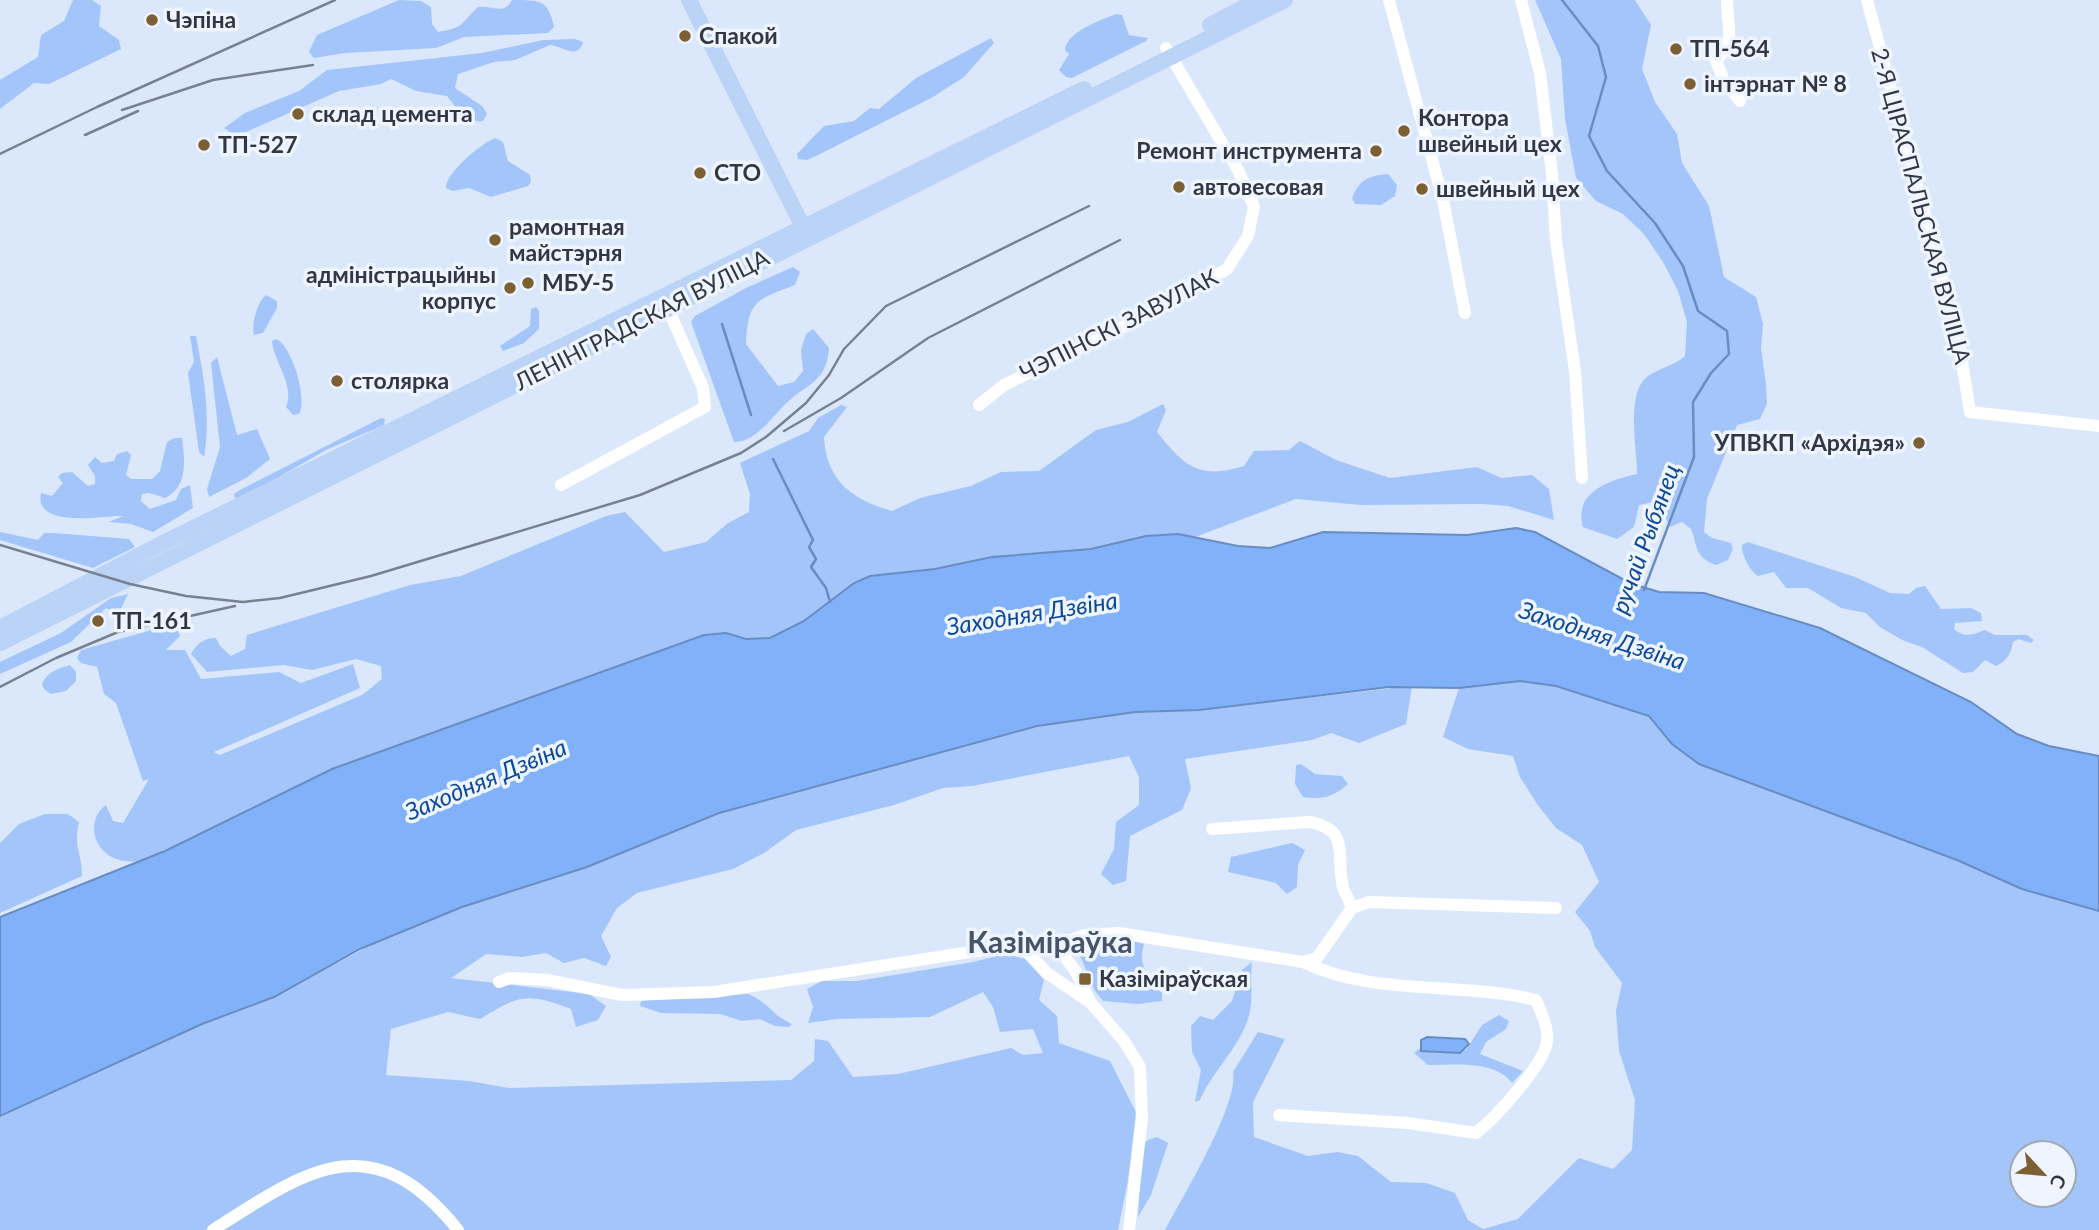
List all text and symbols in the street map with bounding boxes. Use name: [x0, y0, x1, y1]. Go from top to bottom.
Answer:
place label: Чэпіна: [166, 5, 236, 33]
marker: Чэпіна: [144, 12, 160, 28]
place label: Спакой: [699, 21, 778, 49]
marker: Спакой: [677, 28, 693, 44]
place label: ТП-564: [1690, 34, 1770, 62]
marker: ТП-564: [1668, 41, 1684, 57]
street label: 2-Я ЦІРАСПАЛЬСКАЯ ВУЛІЦА: [1866, 45, 1978, 367]
place label: інтэрнат № 8: [1704, 69, 1847, 97]
marker: інтэрнат № 8: [1682, 76, 1698, 92]
place label: склад цемента: [312, 99, 473, 127]
place label: Контора швейный цех: [1418, 103, 1562, 157]
marker: склад цемента: [290, 106, 306, 122]
marker: Контора швейный цех: [1396, 123, 1412, 139]
place label: ТП-527: [218, 130, 298, 158]
place label: Ремонт инструмента: [1136, 136, 1362, 164]
marker: ТП-527: [196, 137, 212, 153]
marker: Ремонт инструмента: [1368, 143, 1384, 159]
place label: СТО: [714, 158, 761, 186]
marker: СТО: [692, 165, 708, 181]
place label: автовесовая: [1193, 172, 1324, 200]
place label: швейный цех: [1436, 174, 1580, 202]
marker: автовесовая: [1171, 179, 1187, 195]
marker: швейный цех: [1414, 181, 1430, 197]
place label: рамонтная майстэрня: [509, 212, 625, 266]
marker: рамонтная майстэрня: [487, 232, 503, 248]
street label: ЛЕНІНГРАДСКАЯ ВУЛІЦА: [509, 242, 774, 396]
place label: адміністрацыйны корпус: [306, 260, 496, 314]
street label: ЧЭПІНСКІ ЗАВУЛАК: [1015, 262, 1223, 386]
place label: МБУ-5: [542, 268, 614, 296]
marker: МБУ-5: [520, 275, 536, 291]
marker: адміністрацыйны корпус: [502, 280, 518, 296]
place label: столярка: [351, 366, 449, 394]
marker: столярка: [329, 373, 345, 389]
place label: УПВКП «Архідэя»: [1714, 428, 1905, 456]
marker: УПВКП «Архідэя»: [1911, 435, 1927, 451]
water label: ручай Рыбянец: [1604, 460, 1685, 617]
water label: Заходняя Дзвіна: [943, 585, 1119, 641]
water label: Заходняя Дзвіна: [1515, 594, 1689, 675]
place label: ТП-161: [112, 606, 192, 634]
marker: ТП-161: [90, 613, 106, 629]
water label: Заходняя Дзвіна: [399, 732, 571, 826]
district label: Казіміраўка: [967, 923, 1133, 959]
place label: Казіміраўская: [1099, 964, 1248, 992]
marker: Казіміраўская: [1077, 971, 1093, 987]
north arrow: [2008, 1139, 2078, 1209]
text: С: [2045, 1171, 2072, 1193]

